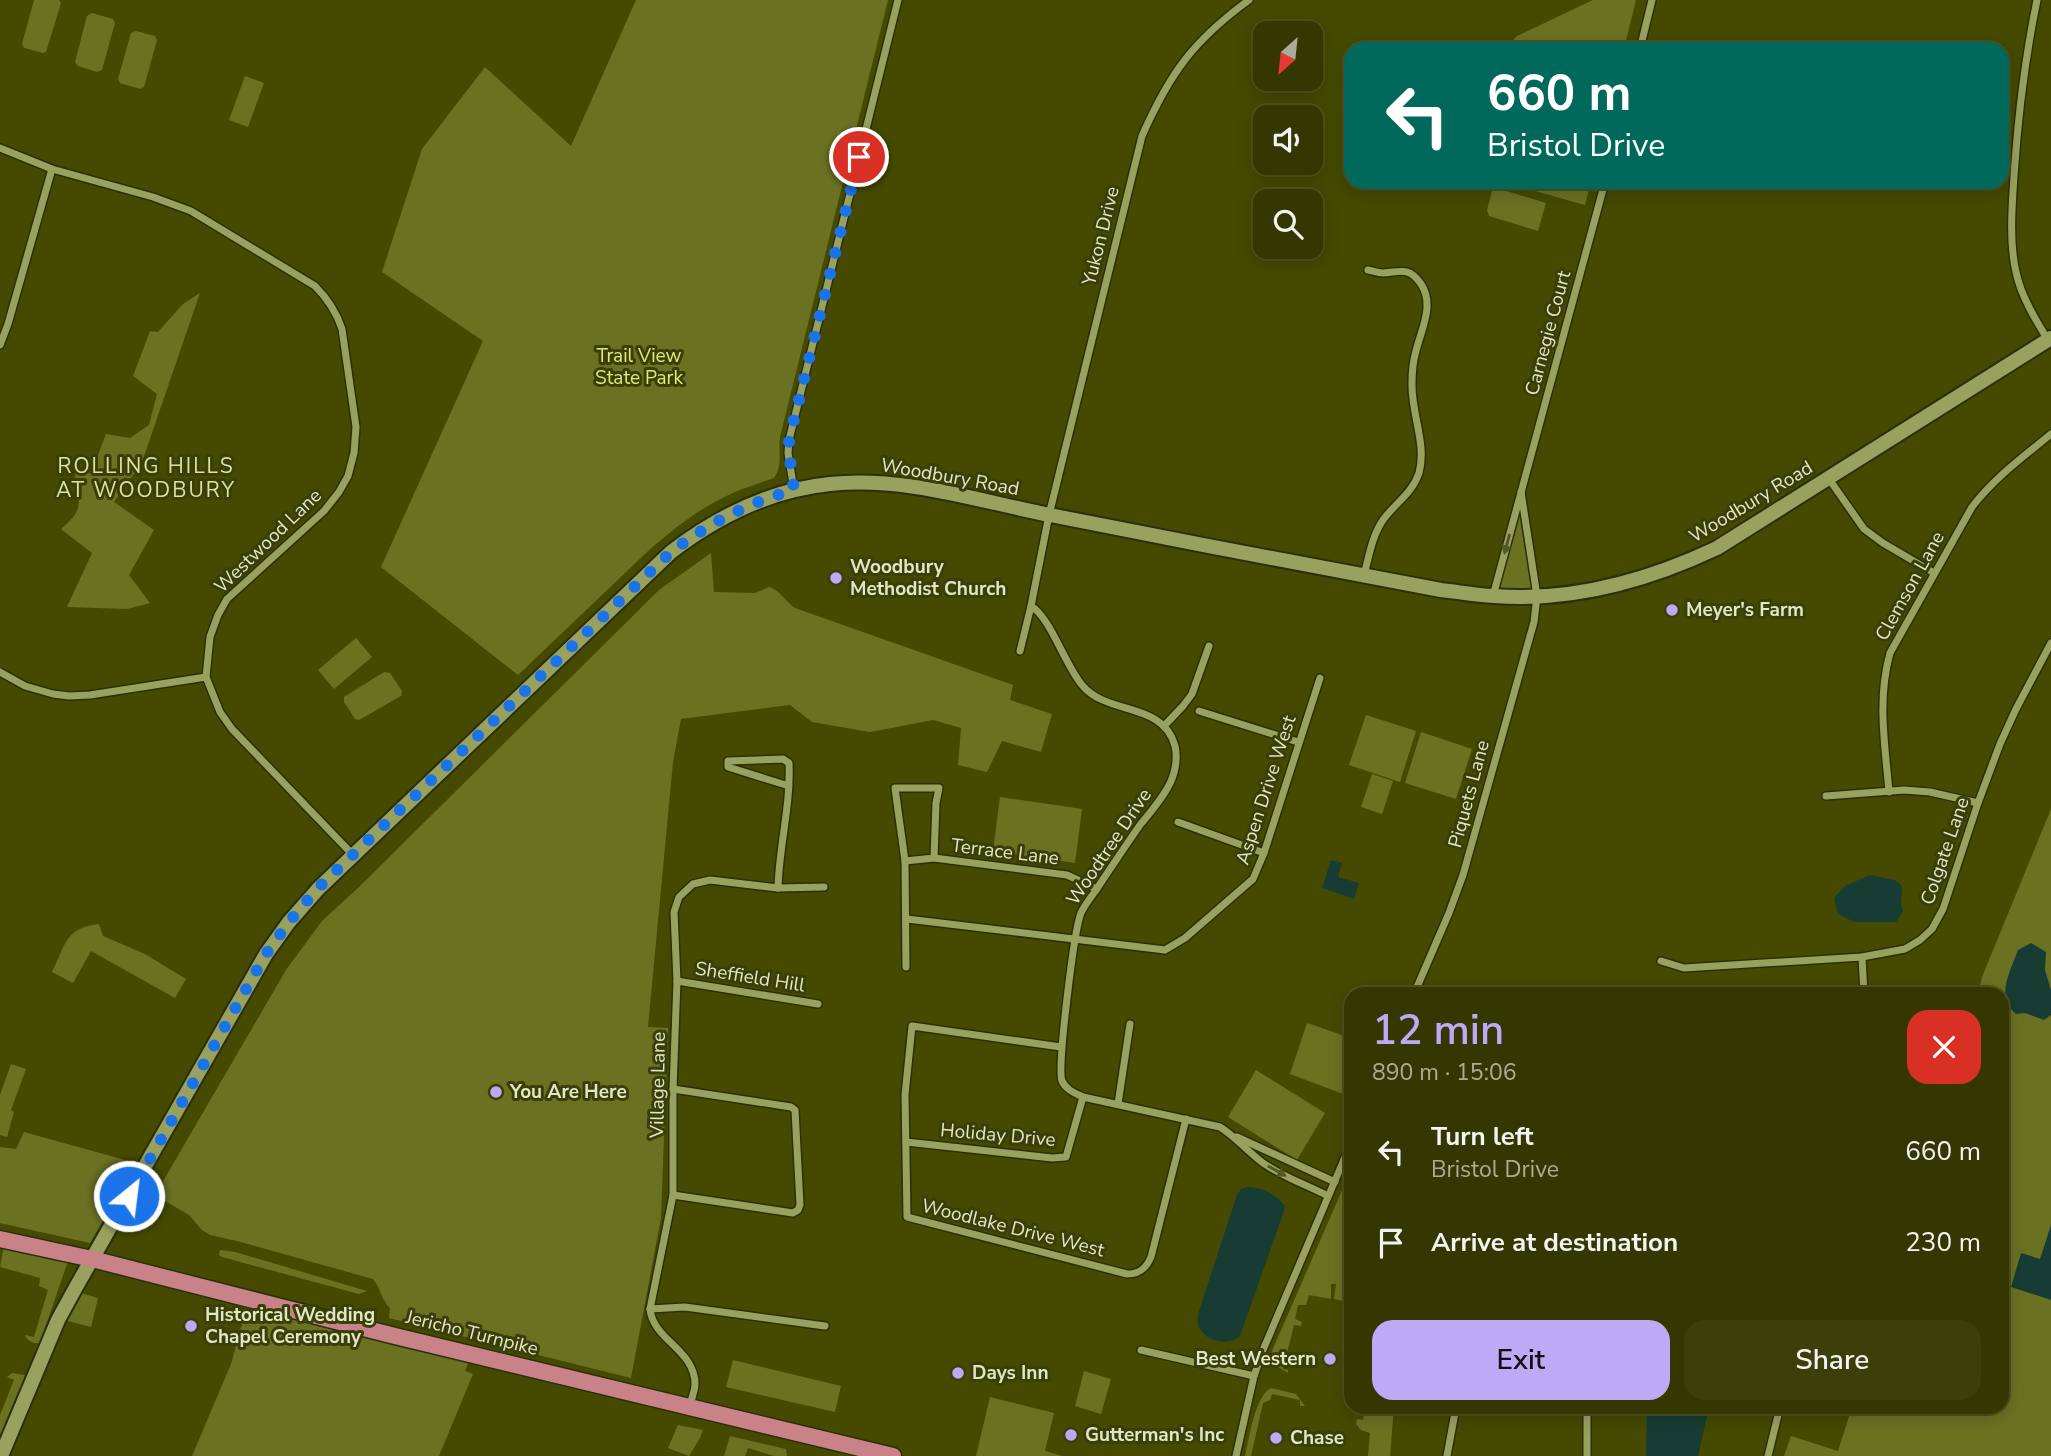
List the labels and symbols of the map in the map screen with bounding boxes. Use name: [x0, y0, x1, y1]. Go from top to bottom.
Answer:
north arrow: [1253, 21, 1323, 91]
pin: [829, 127, 889, 187]
street label: Yukon Drive: [1076, 184, 1126, 289]
street label: Carnegie Court: [1519, 267, 1577, 398]
park label: Trail View State Park: [595, 343, 683, 391]
district label: ROLLING HILLS AT WOODBURY: [56, 452, 236, 504]
street label: Woodbury Road: [879, 452, 1021, 502]
street label: Woodbury Road: [1684, 455, 1818, 549]
street label: Westwood Lane: [209, 483, 327, 599]
street label: Clemson Lane: [1869, 527, 1951, 645]
one-way arrow: [1501, 533, 1512, 555]
place label: Woodbury Methodist Church: [850, 554, 1006, 602]
marker: Woodbury Methodist Church: [828, 570, 844, 586]
place label: Meyer's Farm: [1686, 597, 1804, 623]
marker: Meyer's Farm: [1664, 602, 1680, 618]
street label: Aspen Drive West: [1230, 712, 1302, 868]
street label: Piquets Lane: [1442, 737, 1496, 851]
street label: Woodtree Drive: [1060, 784, 1158, 910]
street label: Colgate Lane: [1914, 794, 1976, 908]
street label: Terrace Lane: [950, 832, 1060, 872]
street label: Sheffield Hill: [693, 955, 807, 999]
street label: Village Lane: [644, 1032, 672, 1139]
place label: You Are Here: [509, 1079, 627, 1105]
marker: You Are Here: [488, 1084, 504, 1100]
street label: Holiday Drive: [939, 1117, 1057, 1153]
position arrow: [92, 1159, 166, 1233]
one-way arrow: [1267, 1165, 1287, 1177]
street label: Woodlake Drive West: [919, 1193, 1107, 1263]
place label: Historical Wedding Chapel Ceremony: [205, 1302, 375, 1350]
street label: Jericho Turnpike: [402, 1304, 541, 1362]
marker: Historical Wedding Chapel Ceremony: [183, 1318, 199, 1334]
place label: Best Western: [1196, 1346, 1316, 1372]
marker: Best Western: [1322, 1351, 1338, 1367]
place label: Days Inn: [972, 1360, 1049, 1386]
marker: Days Inn: [950, 1365, 966, 1381]
place label: Gutterman's Inc: [1085, 1422, 1224, 1448]
place label: Chase: [1290, 1425, 1344, 1451]
marker: Gutterman's Inc: [1063, 1427, 1079, 1443]
marker: Chase: [1268, 1430, 1284, 1446]

